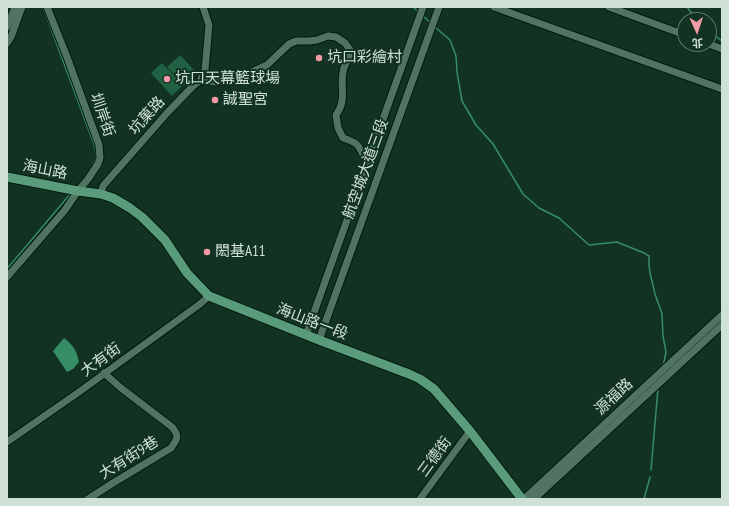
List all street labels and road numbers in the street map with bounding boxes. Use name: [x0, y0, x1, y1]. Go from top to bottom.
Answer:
street label: 圳岸街: [86, 91, 118, 139]
street label: 坑菓路: [125, 93, 169, 139]
street label: 航空城大道三段: [340, 117, 392, 221]
street label: 海山路: [21, 157, 69, 183]
street label: 海山路一段: [274, 300, 350, 344]
street label: 大有街: [78, 339, 124, 381]
street label: 源福路: [591, 375, 637, 419]
street label: 大有街9巷: [96, 433, 162, 483]
street label: 三德街: [414, 434, 456, 480]

